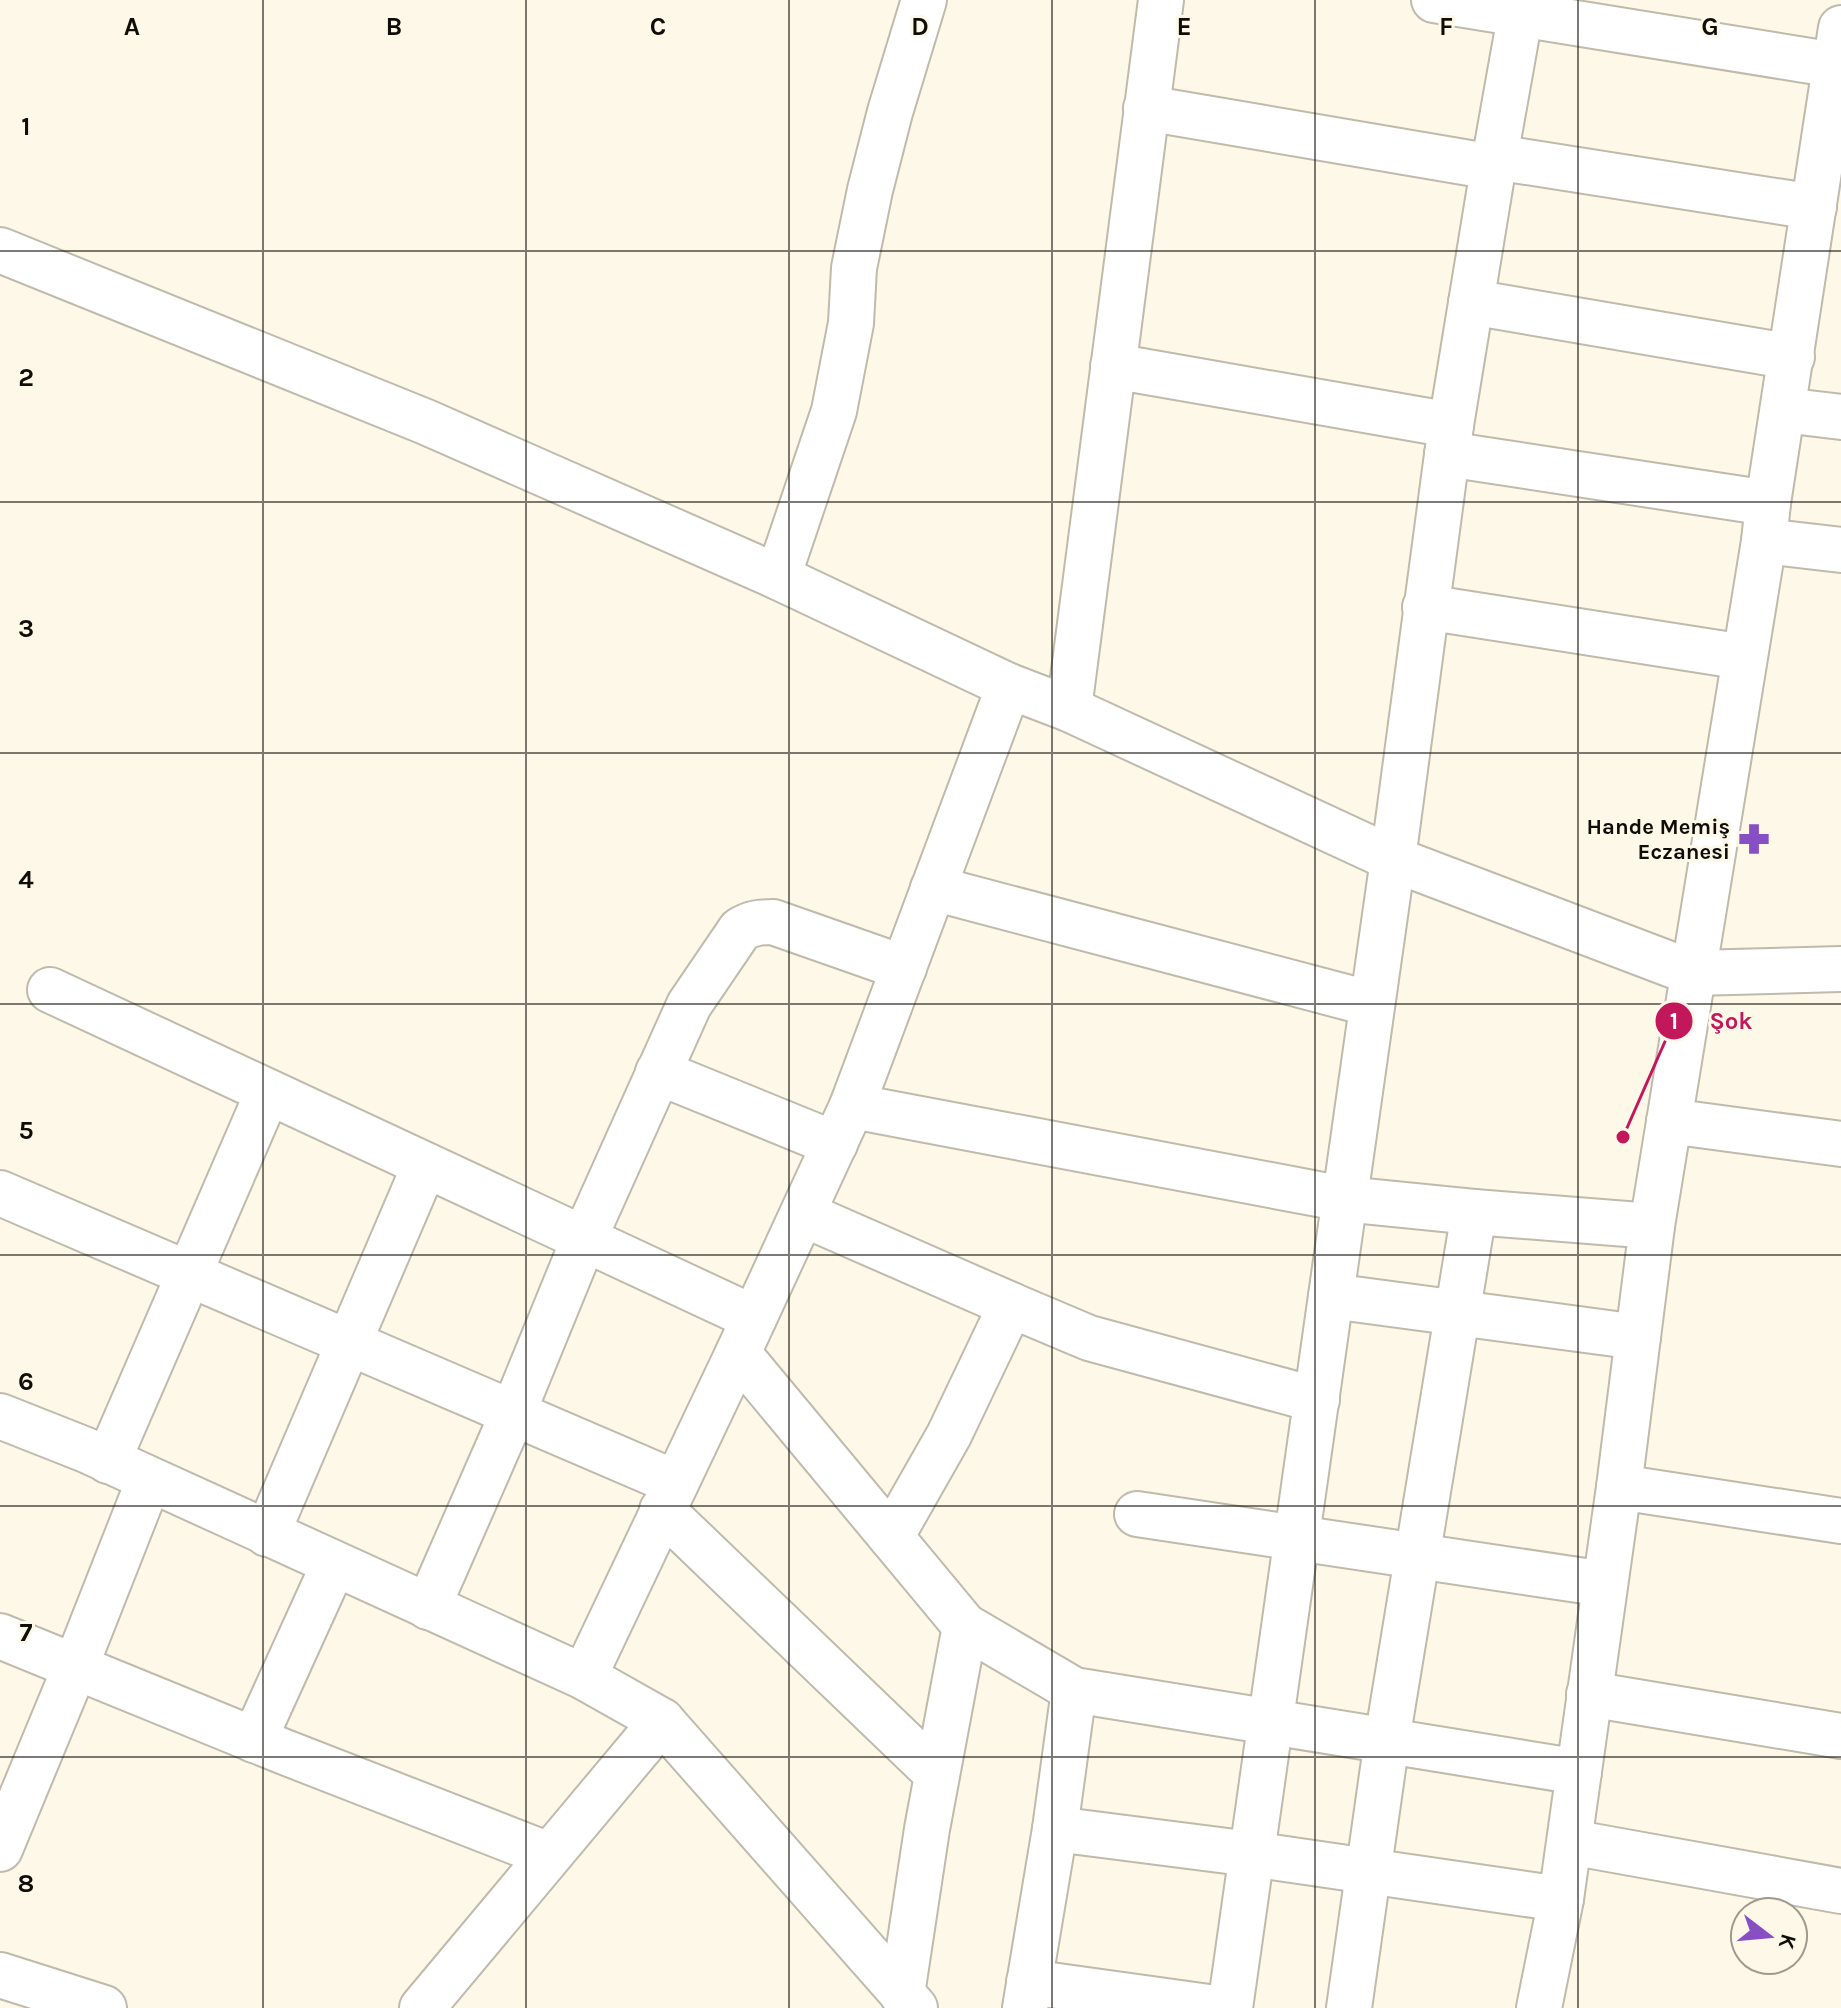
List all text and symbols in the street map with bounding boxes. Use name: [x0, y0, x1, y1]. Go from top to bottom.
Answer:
text: A: [124, 11, 140, 42]
text: B: [386, 11, 402, 42]
text: C: [650, 11, 666, 42]
text: D: [911, 11, 929, 42]
text: E: [1176, 11, 1192, 42]
text: F: [1439, 11, 1453, 42]
text: G: [1701, 11, 1719, 42]
text: 1: [21, 111, 31, 142]
text: 2: [18, 362, 34, 393]
text: 3: [18, 613, 34, 644]
place label: Hande Memiş Eczanesi: [1587, 814, 1730, 865]
pharmacy icon: Hande Memiş Eczanesi: [1737, 822, 1771, 856]
text: 4: [18, 864, 34, 895]
callout: Şok: [1654, 997, 1769, 1045]
text: 1: [1670, 1007, 1678, 1035]
text: Şok: [1709, 1007, 1753, 1035]
text: 5: [18, 1115, 34, 1146]
text: 6: [18, 1366, 34, 1397]
text: 7: [20, 1617, 33, 1648]
text: 8: [18, 1868, 34, 1899]
north arrow: [1729, 1896, 1809, 1976]
text: K: [1773, 1931, 1802, 1952]

